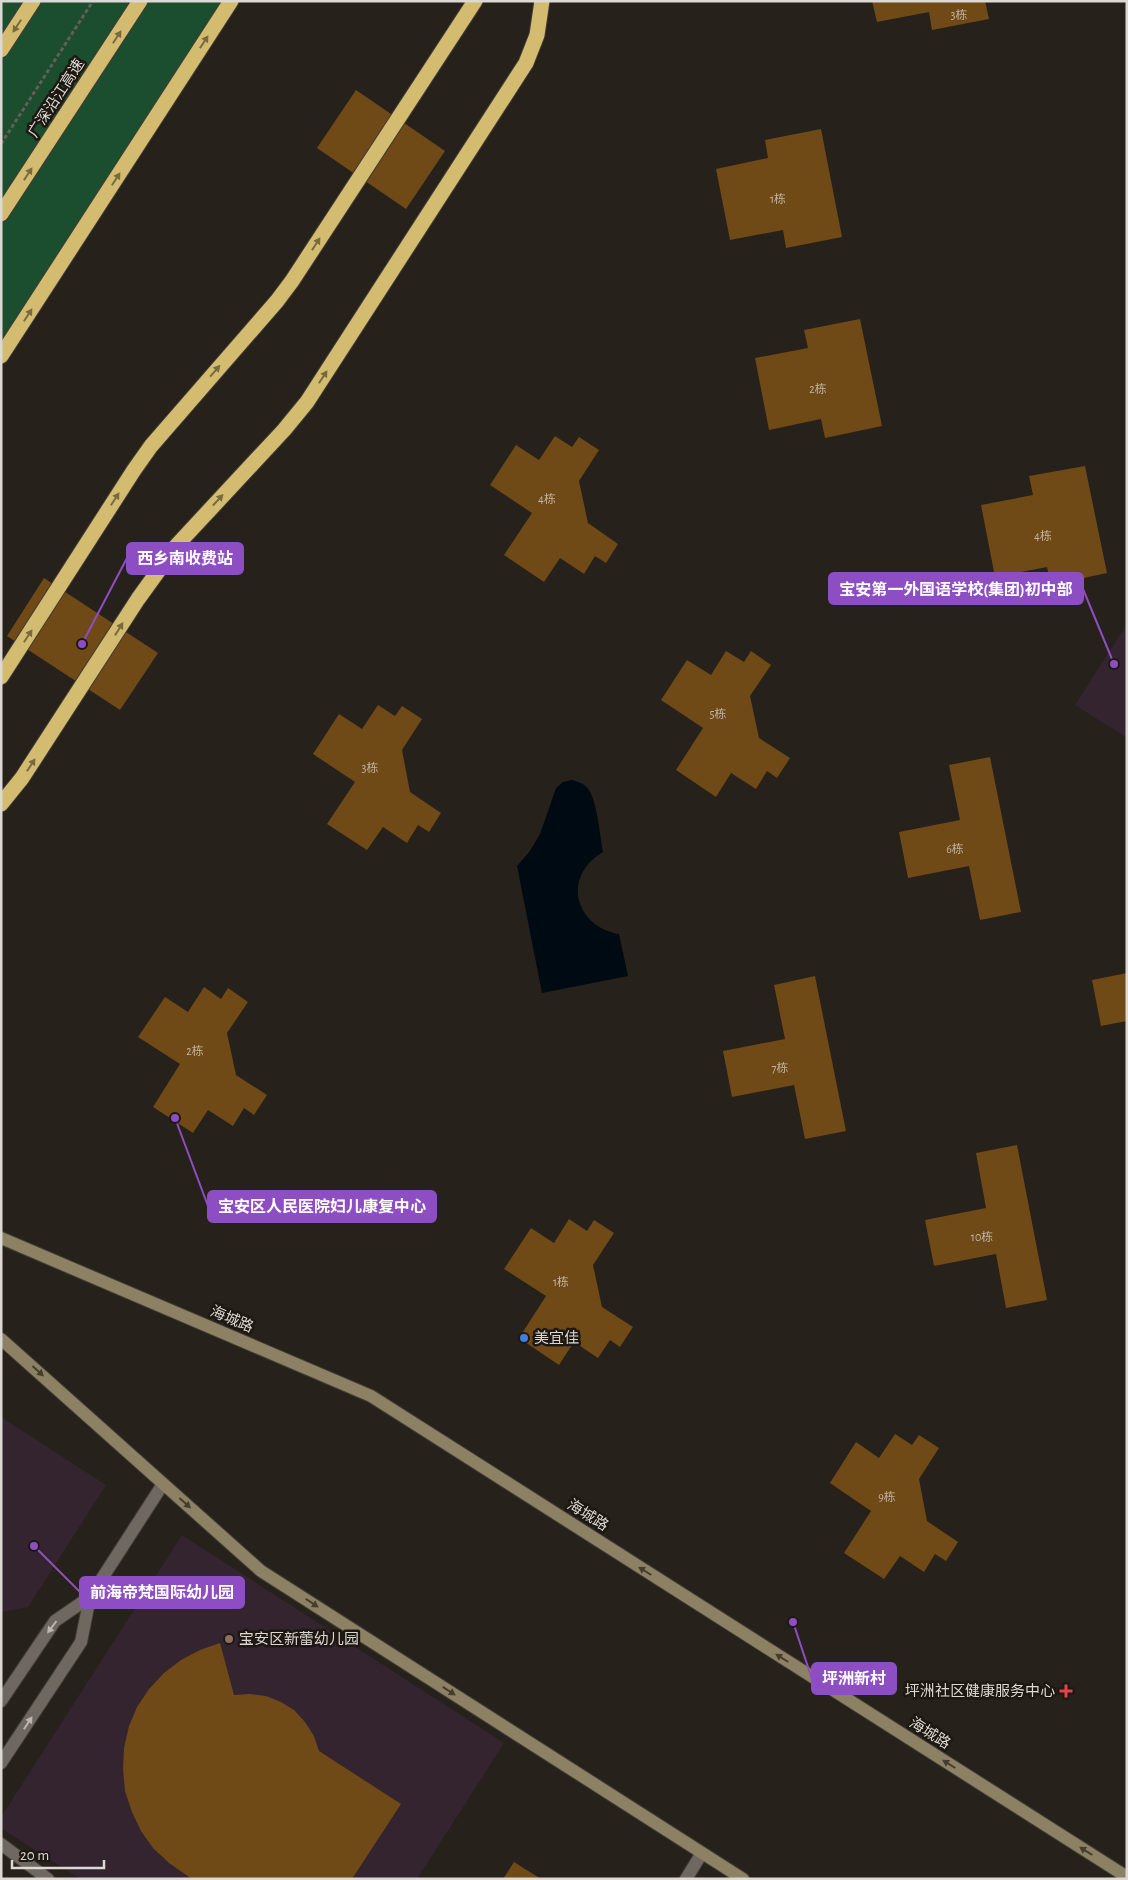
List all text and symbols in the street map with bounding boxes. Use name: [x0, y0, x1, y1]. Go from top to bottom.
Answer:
house number: 3栋: [951, 8, 967, 21]
one-way arrow: [12, 19, 22, 32]
one-way arrow: [112, 31, 121, 44]
one-way arrow: [199, 36, 209, 49]
street label: 广深沿江高速: [25, 56, 87, 140]
one-way arrow: [23, 167, 33, 180]
one-way arrow: [111, 172, 121, 185]
house number: 1栋: [770, 192, 786, 205]
one-way arrow: [311, 237, 320, 251]
one-way arrow: [23, 309, 32, 322]
one-way arrow: [210, 365, 221, 378]
one-way arrow: [318, 370, 328, 383]
house number: 2栋: [809, 382, 827, 395]
one-way arrow: [111, 492, 120, 506]
house number: 4栋: [538, 492, 556, 505]
one-way arrow: [212, 495, 224, 507]
house number: 4栋: [1034, 529, 1052, 542]
callout: 西乡南收费站: [127, 543, 243, 574]
text: 西乡南收费站: [137, 549, 233, 567]
callout: 宝安第一外国语学校(集团)初中部: [829, 573, 1083, 604]
text: 宝安第一外国语学校(集团)初中部: [839, 580, 1073, 598]
one-way arrow: [115, 622, 124, 635]
one-way arrow: [23, 629, 32, 642]
house number: 5栋: [709, 707, 727, 720]
one-way arrow: [26, 758, 36, 772]
house number: 3栋: [362, 761, 378, 774]
house number: 6栋: [946, 842, 964, 855]
house number: 2栋: [186, 1044, 204, 1057]
house number: 7栋: [771, 1061, 789, 1074]
callout: 宝安区人民医院妇儿康复中心: [208, 1191, 436, 1222]
text: 宝安区人民医院妇儿康复中心: [218, 1197, 426, 1215]
house number: 10栋: [971, 1230, 993, 1243]
house number: 1栋: [553, 1275, 569, 1288]
street label: 海城路: [208, 1303, 256, 1335]
place label: 美宜佳: [534, 1330, 579, 1346]
marker: 美宜佳: [518, 1332, 530, 1344]
one-way arrow: [31, 1365, 43, 1377]
house number: 9栋: [878, 1490, 896, 1503]
street label: 海城路: [565, 1496, 611, 1534]
one-way arrow: [178, 1497, 190, 1509]
one-way arrow: [638, 1566, 652, 1575]
callout: 前海帝梵国际幼儿园: [80, 1577, 244, 1608]
text: 前海帝梵国际幼儿园: [90, 1583, 234, 1601]
one-way arrow: [305, 1599, 318, 1608]
one-way arrow: [47, 1620, 57, 1634]
place label: 宝安区新蕾幼儿园: [239, 1631, 359, 1647]
marker: 宝安区新蕾幼儿园: [223, 1633, 235, 1645]
one-way arrow: [775, 1653, 789, 1663]
callout: 坪洲新村: [812, 1663, 896, 1694]
text: 坪洲新村: [822, 1669, 886, 1687]
place label: 坪洲社区健康服务中心: [905, 1682, 1055, 1699]
marker: 坪洲社区健康服务中心: [1059, 1684, 1073, 1698]
one-way arrow: [442, 1686, 455, 1696]
street label: 海城路: [907, 1714, 953, 1752]
one-way arrow: [23, 1716, 33, 1729]
one-way arrow: [942, 1759, 955, 1769]
scale bar: [12, 1838, 105, 1870]
one-way arrow: [1079, 1847, 1092, 1856]
text: 20 m: [20, 1848, 49, 1863]

